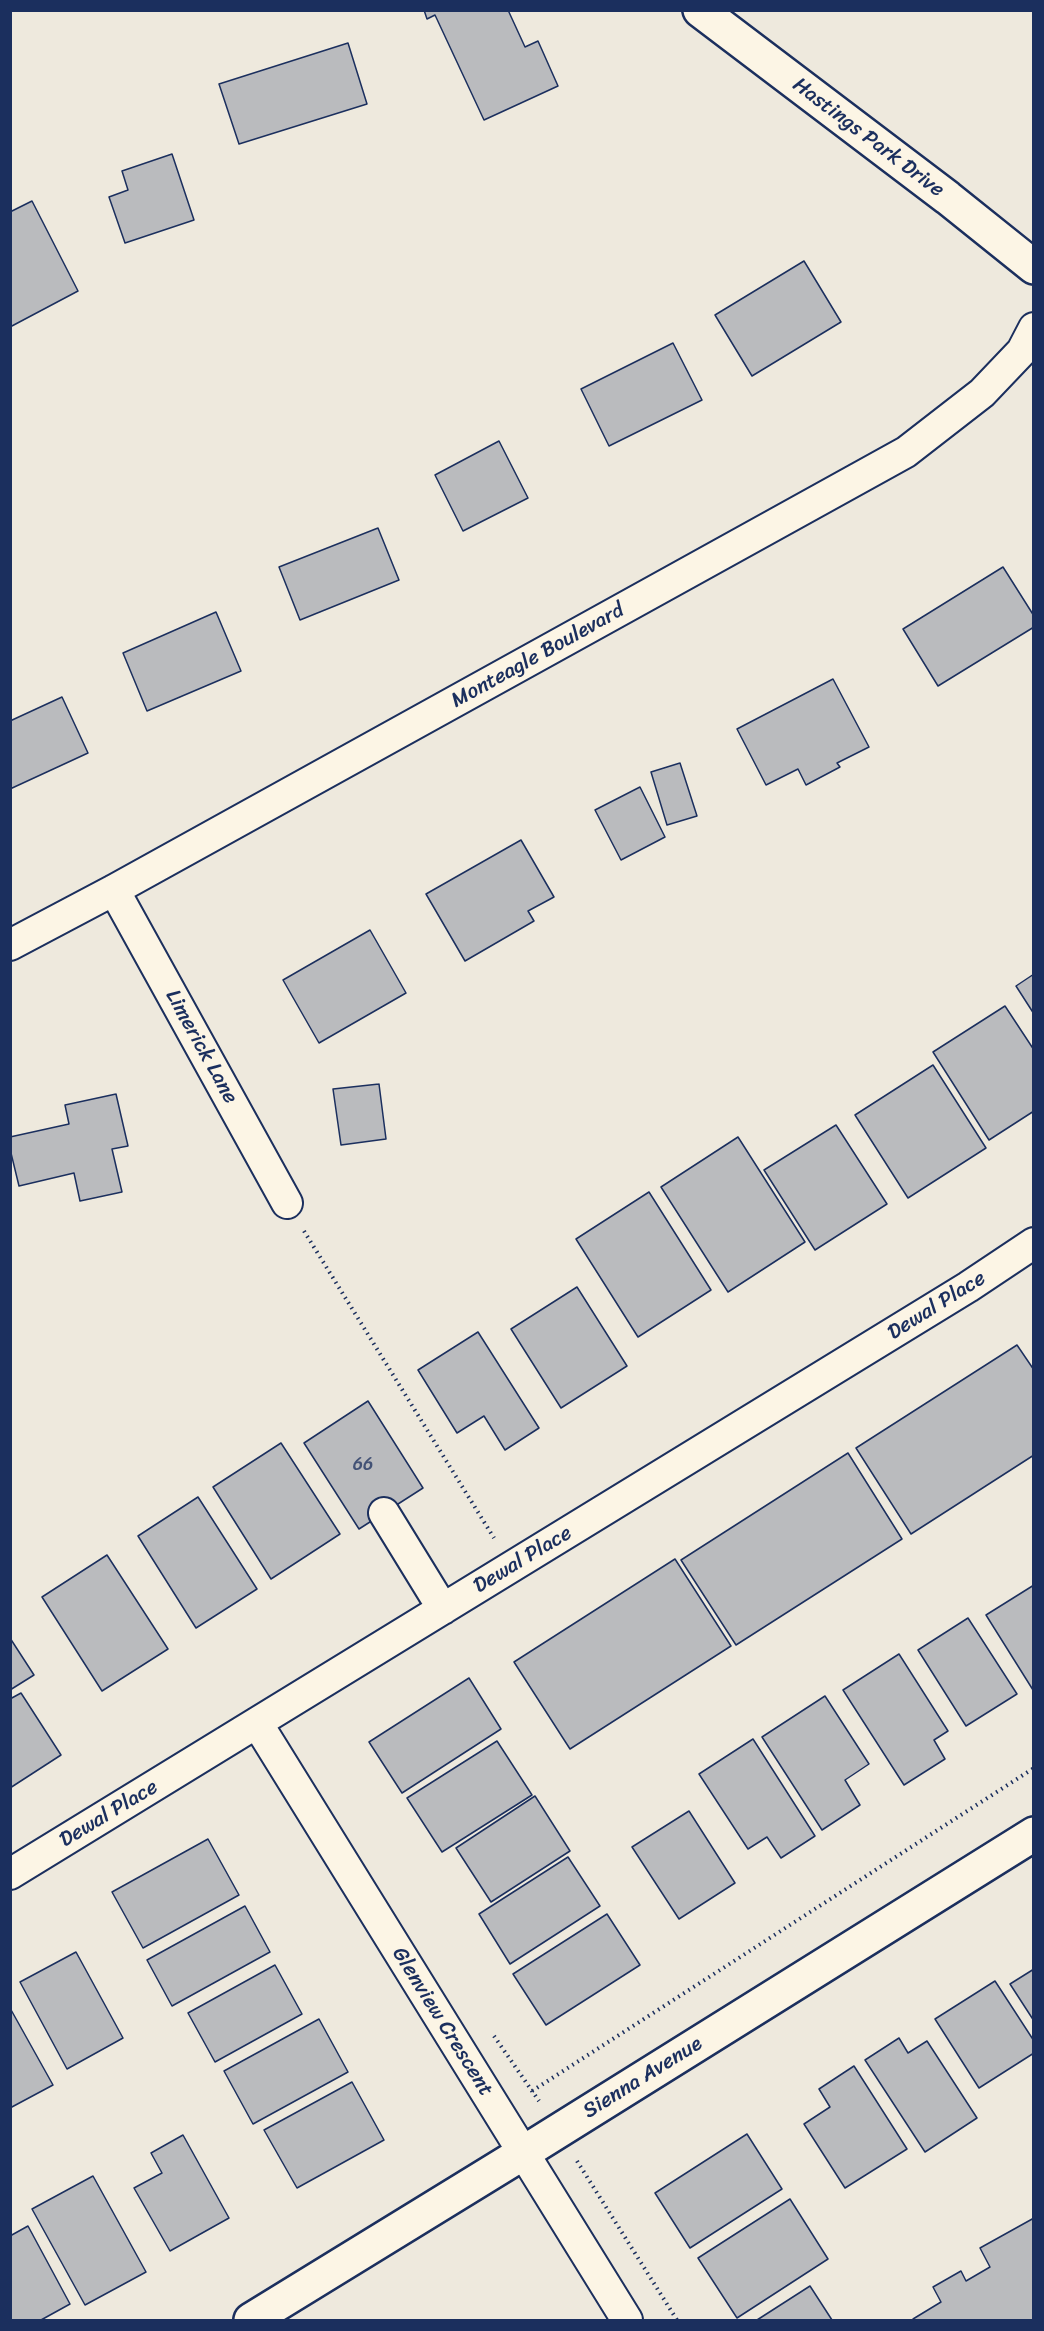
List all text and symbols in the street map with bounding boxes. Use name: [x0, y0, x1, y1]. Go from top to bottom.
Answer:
street label: Hastings Park Drive: [787, 73, 949, 203]
street label: Monteagle Boulevard: [447, 598, 629, 714]
street label: Limerick Lane: [159, 986, 243, 1108]
street label: Dewal Place: [884, 1266, 990, 1346]
house number: 66: [353, 1454, 373, 1476]
street label: Dewal Place: [469, 1521, 577, 1599]
street label: Dewal Place: [55, 1775, 163, 1853]
street label: Glenview Crescent: [386, 1943, 498, 2101]
street label: Sienna Avenue: [579, 2031, 707, 2125]

